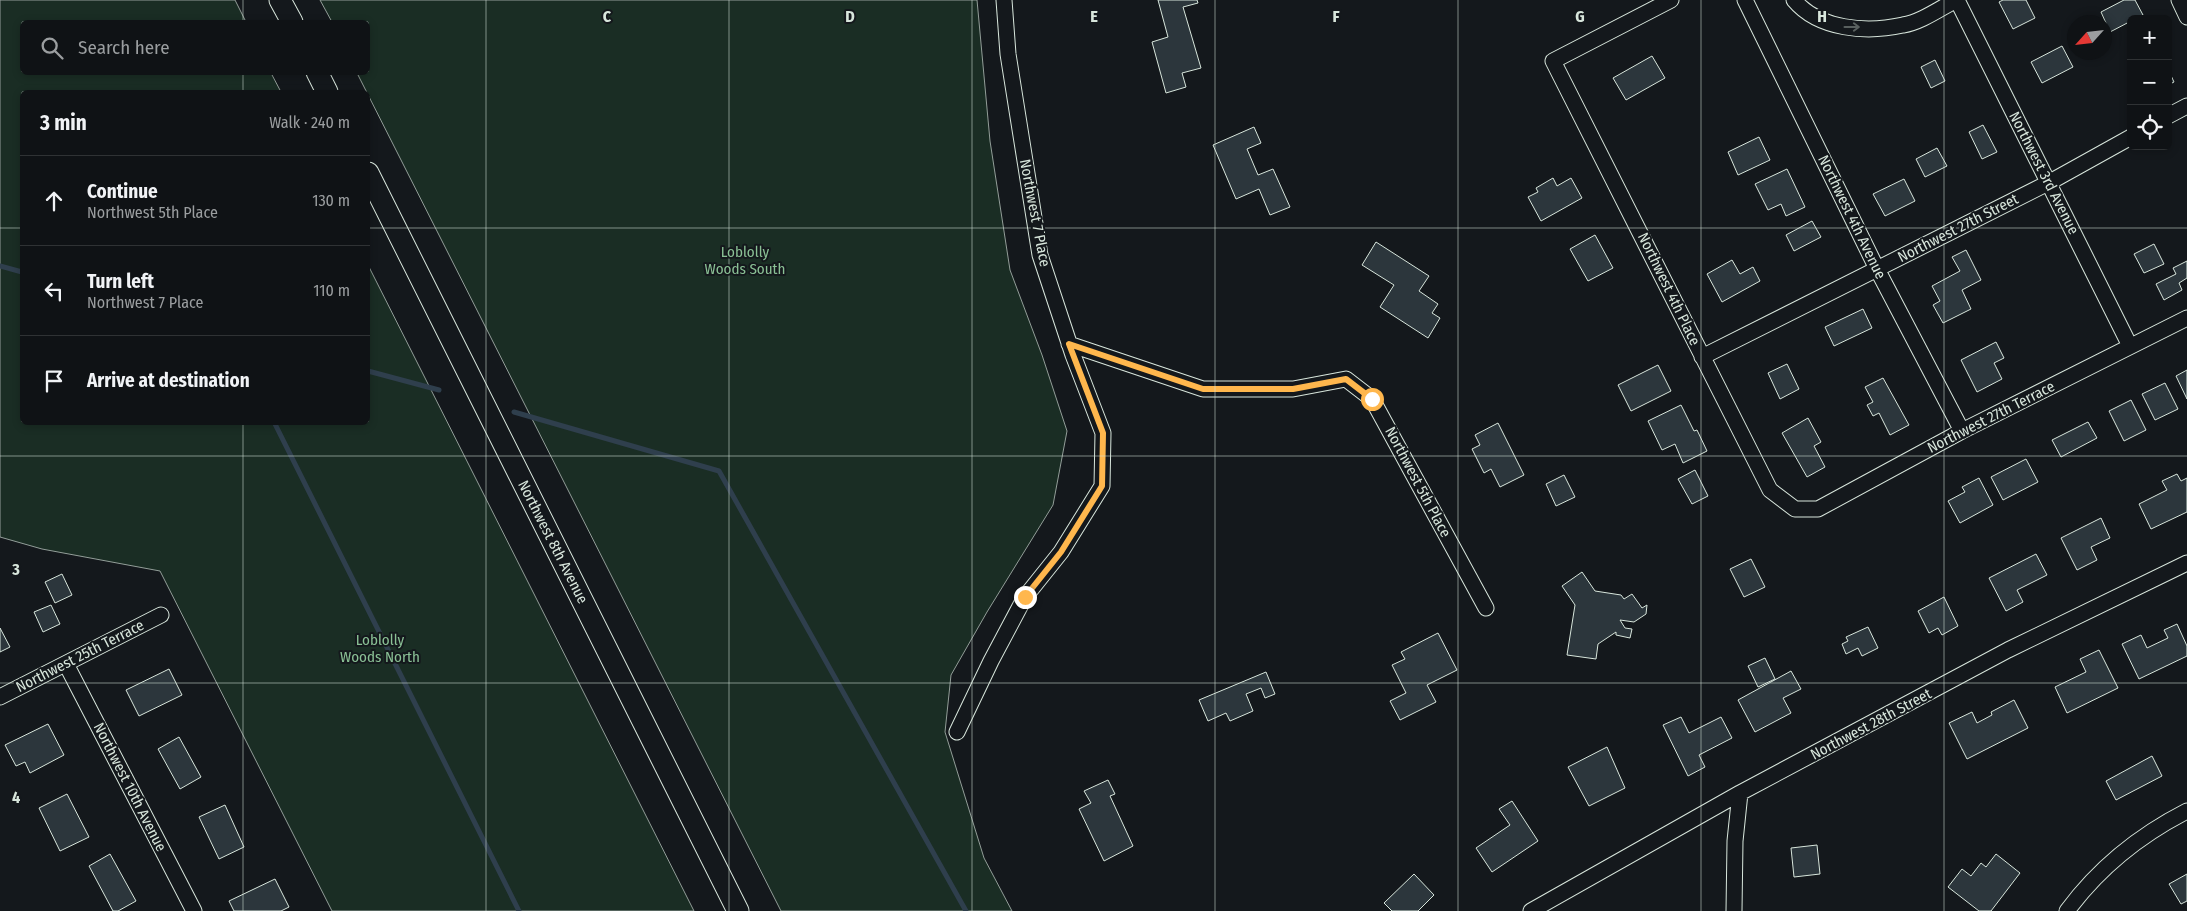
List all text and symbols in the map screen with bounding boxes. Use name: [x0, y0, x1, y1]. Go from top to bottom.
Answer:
text: C: [603, 7, 612, 26]
text: D: [845, 7, 855, 26]
text: E: [1090, 7, 1098, 26]
text: F: [1332, 7, 1340, 26]
text: G: [1575, 7, 1585, 26]
text: H: [1817, 7, 1827, 26]
north arrow: [2067, 15, 2112, 60]
map controls: [2127, 15, 2172, 150]
button: +: [2127, 15, 2172, 60]
search box: [20, 20, 370, 75]
one-way arrow: [1844, 22, 1860, 32]
icon: search: [38, 34, 66, 62]
text: Search here: [78, 36, 170, 59]
button: −: [2127, 60, 2172, 105]
button: locate: [2127, 105, 2172, 150]
street label: Northwest 3rd Avenue: [2005, 109, 2083, 237]
text: 3 min: [40, 110, 87, 136]
text: Walk · 240 m: [269, 113, 350, 132]
street label: Northwest 4th Avenue: [1814, 152, 1890, 282]
street label: Northwest 7 Place: [1016, 158, 1054, 268]
text: Continue: [87, 180, 158, 203]
icon: ahead: [40, 187, 68, 215]
street label: Northwest 27th Street: [1895, 190, 2021, 266]
text: 130 m: [312, 191, 350, 210]
text: Northwest 5th Place: [87, 203, 218, 222]
street label: Northwest 4th Place: [1634, 230, 1704, 348]
park label: Loblolly Woods South: [705, 243, 785, 278]
text: Turn left: [87, 270, 154, 293]
icon: left: [40, 277, 68, 305]
text: 110 m: [313, 281, 350, 300]
text: Northwest 7 Place: [87, 293, 203, 312]
icon: arrive: [40, 367, 68, 395]
text: Arrive at destination: [87, 369, 250, 392]
street label: Northwest 27th Terrace: [1924, 377, 2058, 457]
route start: [1361, 388, 1384, 411]
street label: Northwest 5th Place: [1381, 424, 1455, 540]
street label: Northwest 8th Avenue: [514, 477, 592, 607]
text: 3: [11, 560, 20, 579]
route end: [1014, 586, 1037, 609]
street label: Northwest 25th Terrace: [13, 616, 147, 696]
park label: Loblolly Woods North: [340, 631, 420, 666]
street label: Northwest 28th Street: [1807, 684, 1935, 764]
street label: Northwest 10th Avenue: [90, 720, 170, 854]
text: 4: [12, 788, 20, 807]

